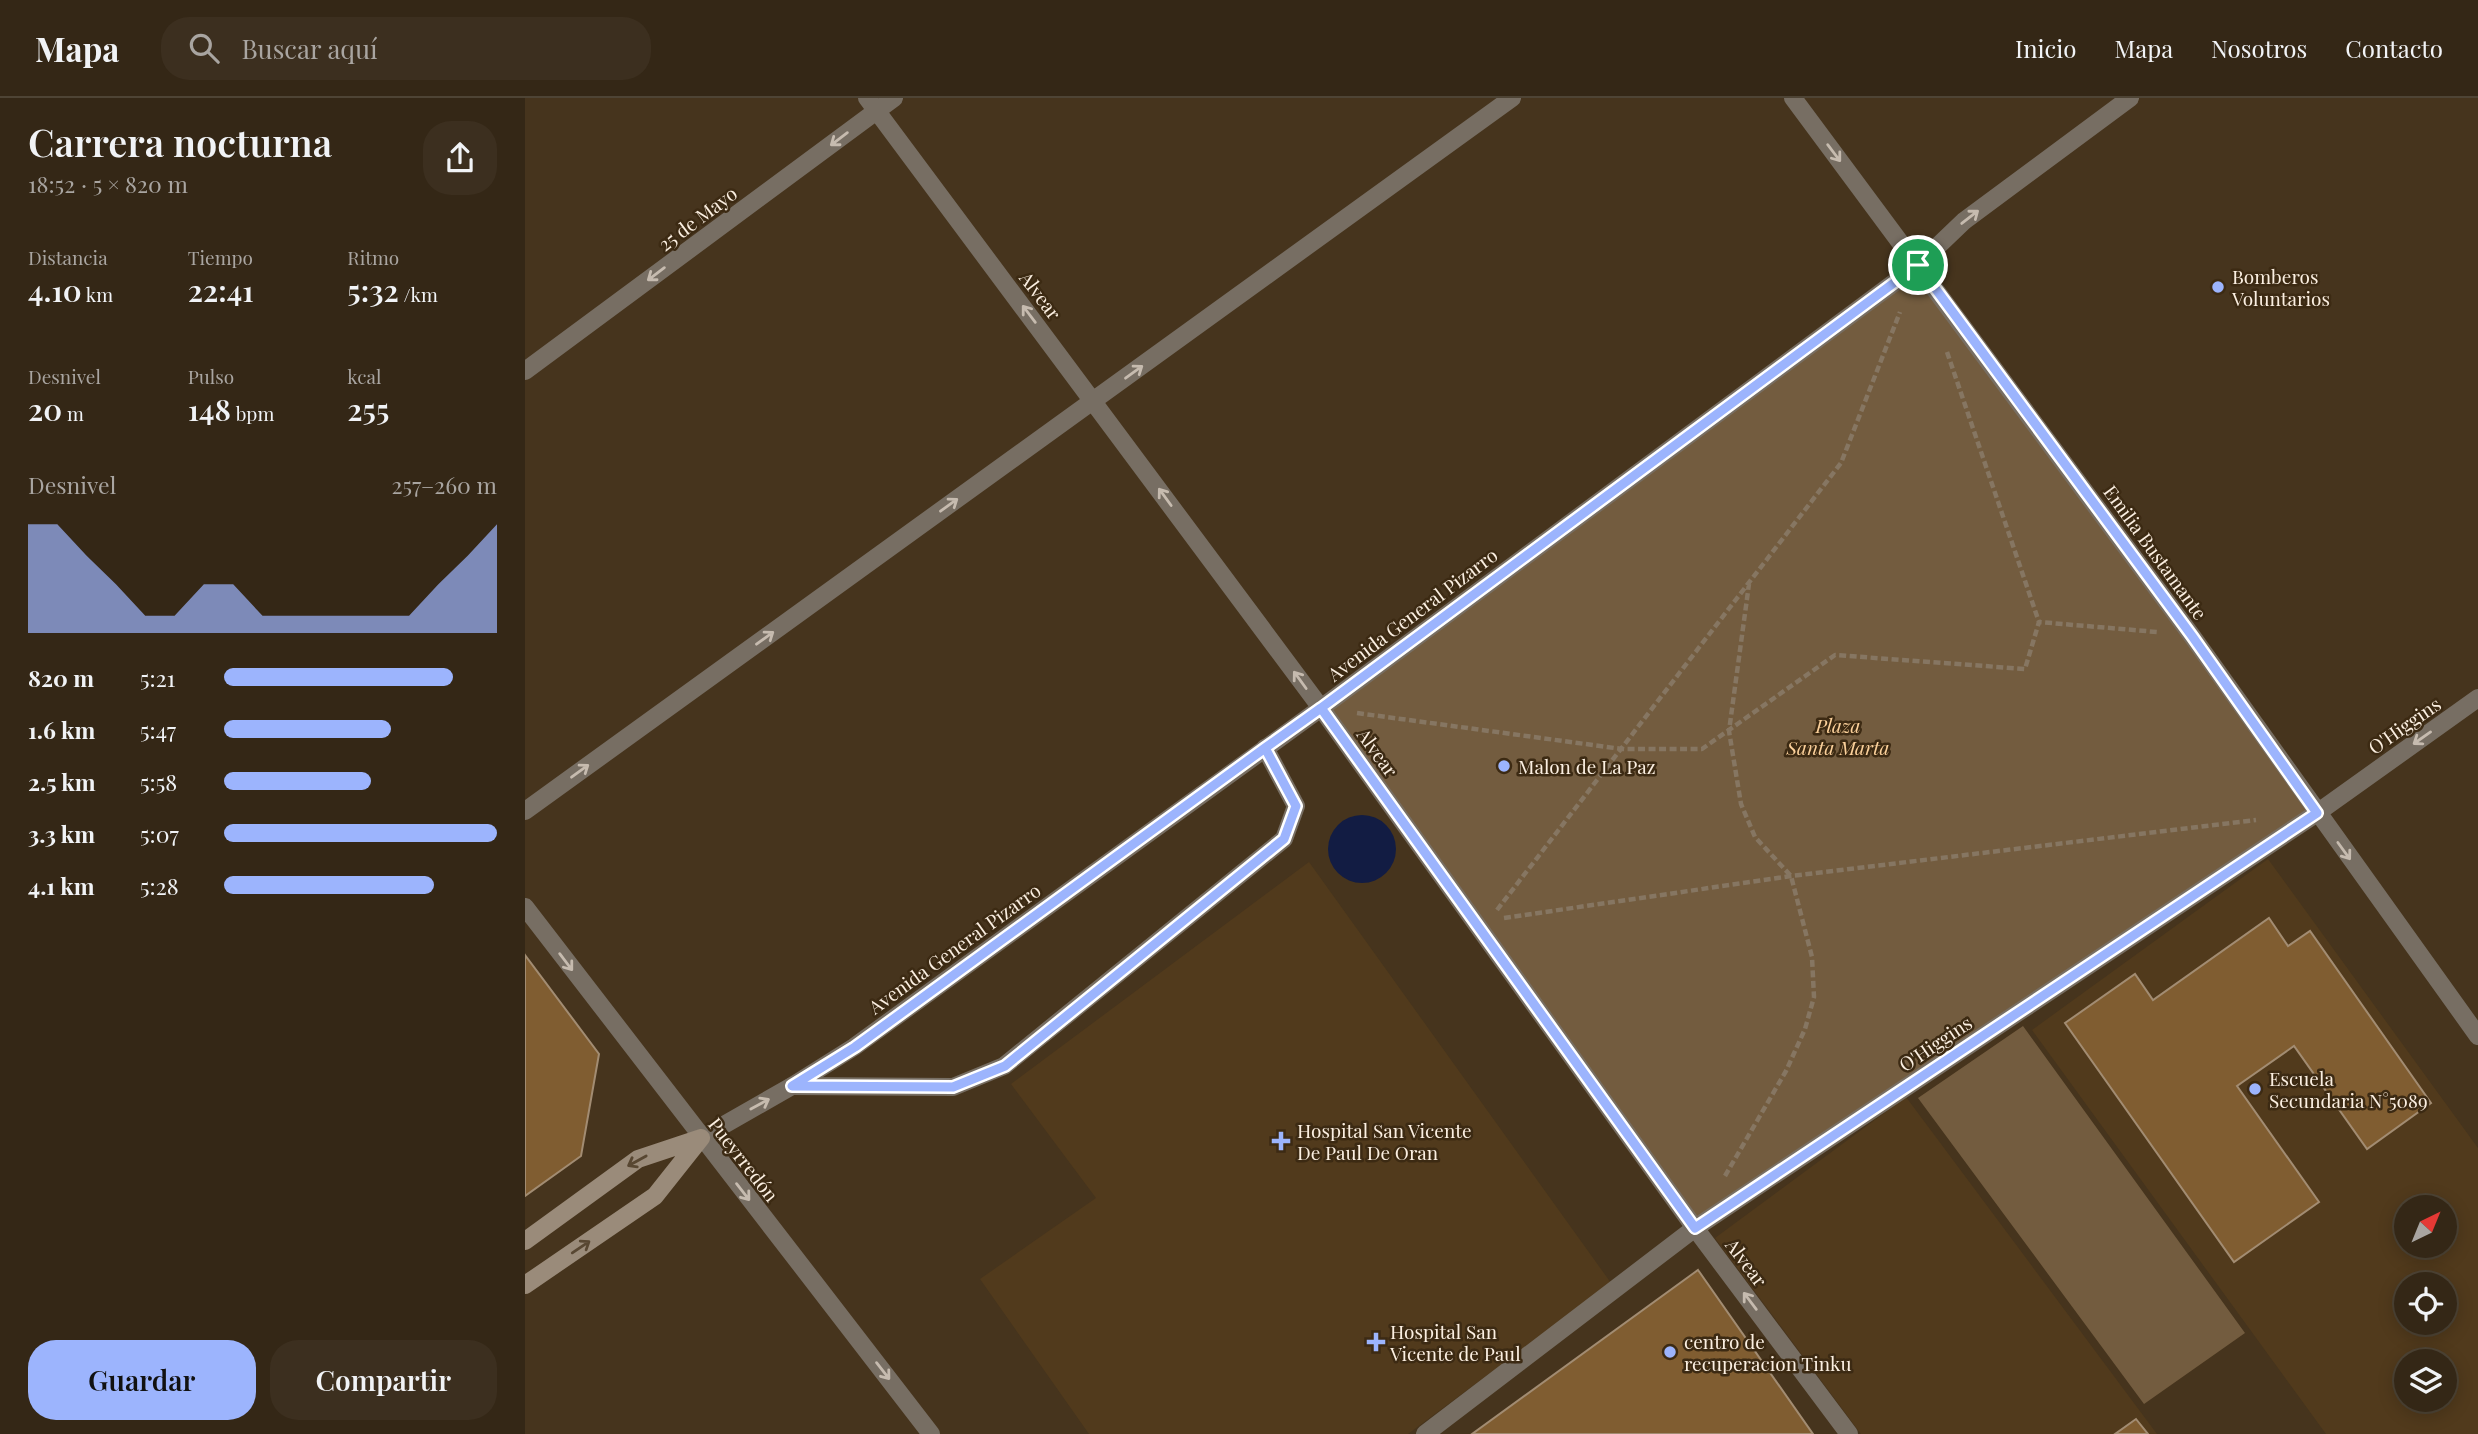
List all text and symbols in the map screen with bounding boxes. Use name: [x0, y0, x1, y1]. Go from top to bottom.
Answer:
search box: [161, 17, 651, 80]
text: Mapa: [35, 26, 119, 70]
icon: search: [185, 29, 223, 67]
text: Buscar aquí: [241, 31, 378, 66]
text: Inicio: [2015, 32, 2076, 64]
text: Mapa: [2114, 32, 2173, 64]
text: Nosotros: [2211, 32, 2307, 64]
text: Contacto: [2345, 32, 2443, 64]
text: Carrera nocturna: [28, 116, 332, 167]
button: share: [423, 121, 497, 195]
one-way arrow: [830, 131, 849, 146]
one-way arrow: [1827, 143, 1841, 162]
text: 18:52 · 5 × 820 m: [28, 168, 188, 199]
street label: 25 de Mayo: [652, 180, 742, 256]
one-way arrow: [1961, 209, 1979, 224]
pin: [1888, 235, 1948, 295]
text: Distancia: [28, 244, 108, 270]
text: Tiempo: [188, 244, 253, 270]
text: Ritmo: [347, 244, 399, 270]
icon: arrive: [1899, 246, 1937, 284]
place label: Bomberos Voluntarios: [2231, 263, 2330, 311]
street label: Alvear: [1014, 265, 1068, 325]
one-way arrow: [647, 267, 666, 281]
text: 4.10: [28, 270, 82, 310]
text: 22:41: [188, 270, 254, 310]
text: 5:32: [347, 270, 399, 310]
marker: Bomberos Voluntarios: [2210, 279, 2226, 295]
text: km: [82, 281, 113, 307]
text: /km: [399, 281, 438, 307]
one-way arrow: [1022, 306, 1037, 324]
text: Desnivel: [28, 363, 101, 389]
text: Pulso: [188, 363, 234, 389]
text: kcal: [347, 363, 381, 389]
one-way arrow: [1124, 365, 1143, 379]
text: 20: [28, 389, 62, 429]
text: 148: [188, 389, 231, 429]
text: 255: [347, 389, 389, 429]
text: m: [62, 400, 84, 426]
text: bpm: [231, 400, 274, 426]
text: Desnivel: [28, 469, 116, 500]
text: 257–260 m: [391, 469, 497, 500]
street label: Emilia Bustamante: [2098, 479, 2214, 625]
one-way arrow: [1158, 488, 1172, 507]
one-way arrow: [939, 498, 958, 512]
street label: Avenida General Pizarro: [1321, 541, 1502, 687]
one-way arrow: [755, 631, 774, 645]
text: 820 m: [28, 662, 94, 693]
text: 5:21: [140, 662, 175, 693]
one-way arrow: [1293, 671, 1307, 690]
street label: O'Higgins: [2363, 691, 2445, 759]
park label: Plaza Santa Marta: [1786, 712, 1890, 760]
text: 1.6 km: [28, 714, 95, 745]
text: 5:47: [140, 714, 176, 745]
street label: Alvear: [1351, 722, 1405, 782]
one-way arrow: [2413, 731, 2432, 745]
place label: Malon de La Paz: [1518, 753, 1656, 779]
marker: Malon de La Paz: [1496, 758, 1512, 774]
one-way arrow: [570, 764, 589, 779]
text: 2.5 km: [28, 766, 95, 797]
text: 5:58: [140, 766, 177, 797]
text: 3.3 km: [28, 818, 95, 849]
text: 5:07: [140, 818, 179, 849]
one-way arrow: [2337, 841, 2352, 859]
text: 4.1 km: [28, 870, 95, 901]
text: 5:28: [140, 870, 179, 901]
street label: Avenida General Pizarro: [862, 877, 1045, 1020]
one-way arrow: [559, 952, 574, 970]
street label: O'Higgins: [1893, 1009, 1977, 1077]
place label: Escuela Secundaria N°5089: [2269, 1065, 2428, 1113]
marker: Escuela Secundaria N°5089: [2247, 1081, 2263, 1097]
one-way arrow: [750, 1097, 770, 1111]
street label: Pueyrredón: [703, 1112, 785, 1207]
place label: Hospital San Vicente De Paul De Oran: [1297, 1117, 1472, 1165]
marker: Hospital San Vicente De Paul De Oran: [1271, 1131, 1291, 1151]
one-way arrow: [628, 1155, 648, 1169]
one-way arrow: [735, 1182, 750, 1200]
north arrow: [2394, 1195, 2457, 1258]
map controls: [2394, 1195, 2457, 1412]
street label: Alvear: [1720, 1232, 1774, 1292]
one-way arrow: [571, 1240, 590, 1254]
button: locate: [2394, 1272, 2457, 1335]
one-way arrow: [1742, 1292, 1757, 1311]
place label: Hospital San Vicente de Paul: [1389, 1318, 1521, 1366]
place label: centro de recuperacion Tinku: [1684, 1328, 1852, 1376]
marker: Hospital San Vicente de Paul: [1368, 1334, 1384, 1350]
button: Guardar: [28, 1340, 256, 1420]
button: Compartir: [270, 1340, 497, 1420]
marker: centro de recuperacion Tinku: [1662, 1344, 1678, 1360]
button: layers: [2394, 1349, 2457, 1412]
one-way arrow: [875, 1362, 890, 1380]

